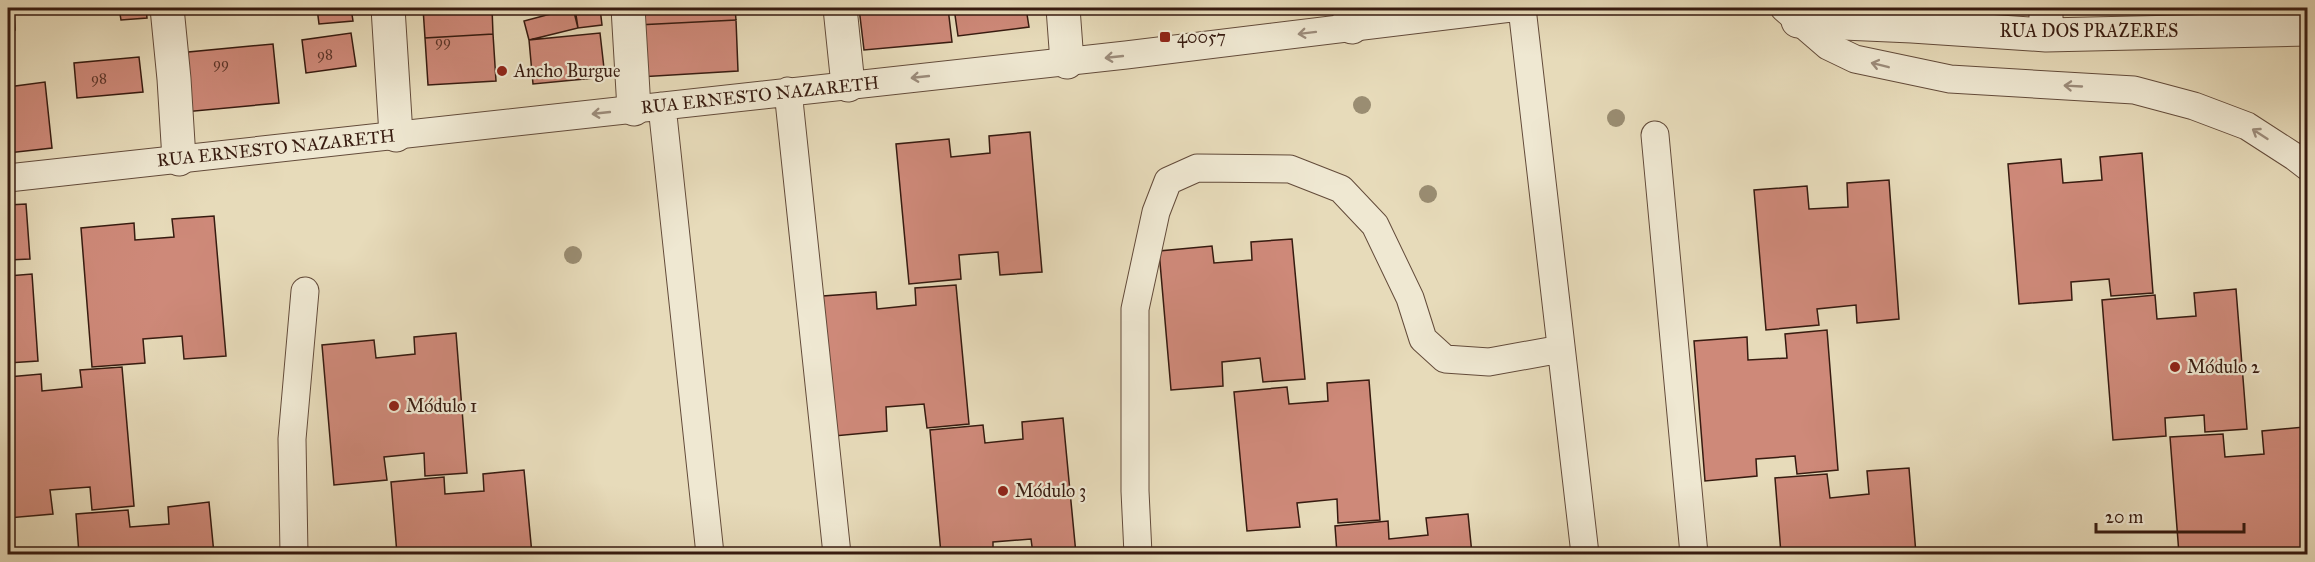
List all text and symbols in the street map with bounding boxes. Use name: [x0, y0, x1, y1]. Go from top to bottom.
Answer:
street label: RUA DOS PRAZERES: [2000, 20, 2178, 42]
place label: 40057: [1177, 26, 1226, 48]
one-way arrow: [1298, 28, 1317, 39]
marker: 40057: [1158, 30, 1172, 44]
house number: 99: [435, 32, 451, 50]
house number: 98: [317, 45, 333, 63]
one-way arrow: [1104, 52, 1124, 63]
house number: 99: [213, 54, 229, 72]
one-way arrow: [1870, 59, 1889, 71]
place label: Ancho Burgue: [513, 60, 620, 83]
marker: Ancho Burgue: [495, 64, 509, 78]
house number: 98: [91, 69, 107, 87]
street label: RUA ERNESTO NAZARETH: [640, 72, 880, 118]
one-way arrow: [910, 72, 930, 83]
one-way arrow: [2063, 81, 2083, 92]
one-way arrow: [591, 108, 611, 119]
street label: RUA ERNESTO NAZARETH: [156, 125, 396, 171]
one-way arrow: [2252, 128, 2269, 140]
place label: Módulo 2: [2187, 356, 2260, 378]
marker: Módulo 2: [2168, 360, 2182, 374]
place label: Módulo 1: [406, 395, 477, 417]
marker: Módulo 1: [387, 399, 401, 413]
place label: Módulo 3: [1015, 480, 1086, 502]
marker: Módulo 3: [996, 484, 1010, 498]
scale bar: [2096, 496, 2244, 534]
text: 20 m: [2105, 506, 2143, 528]

